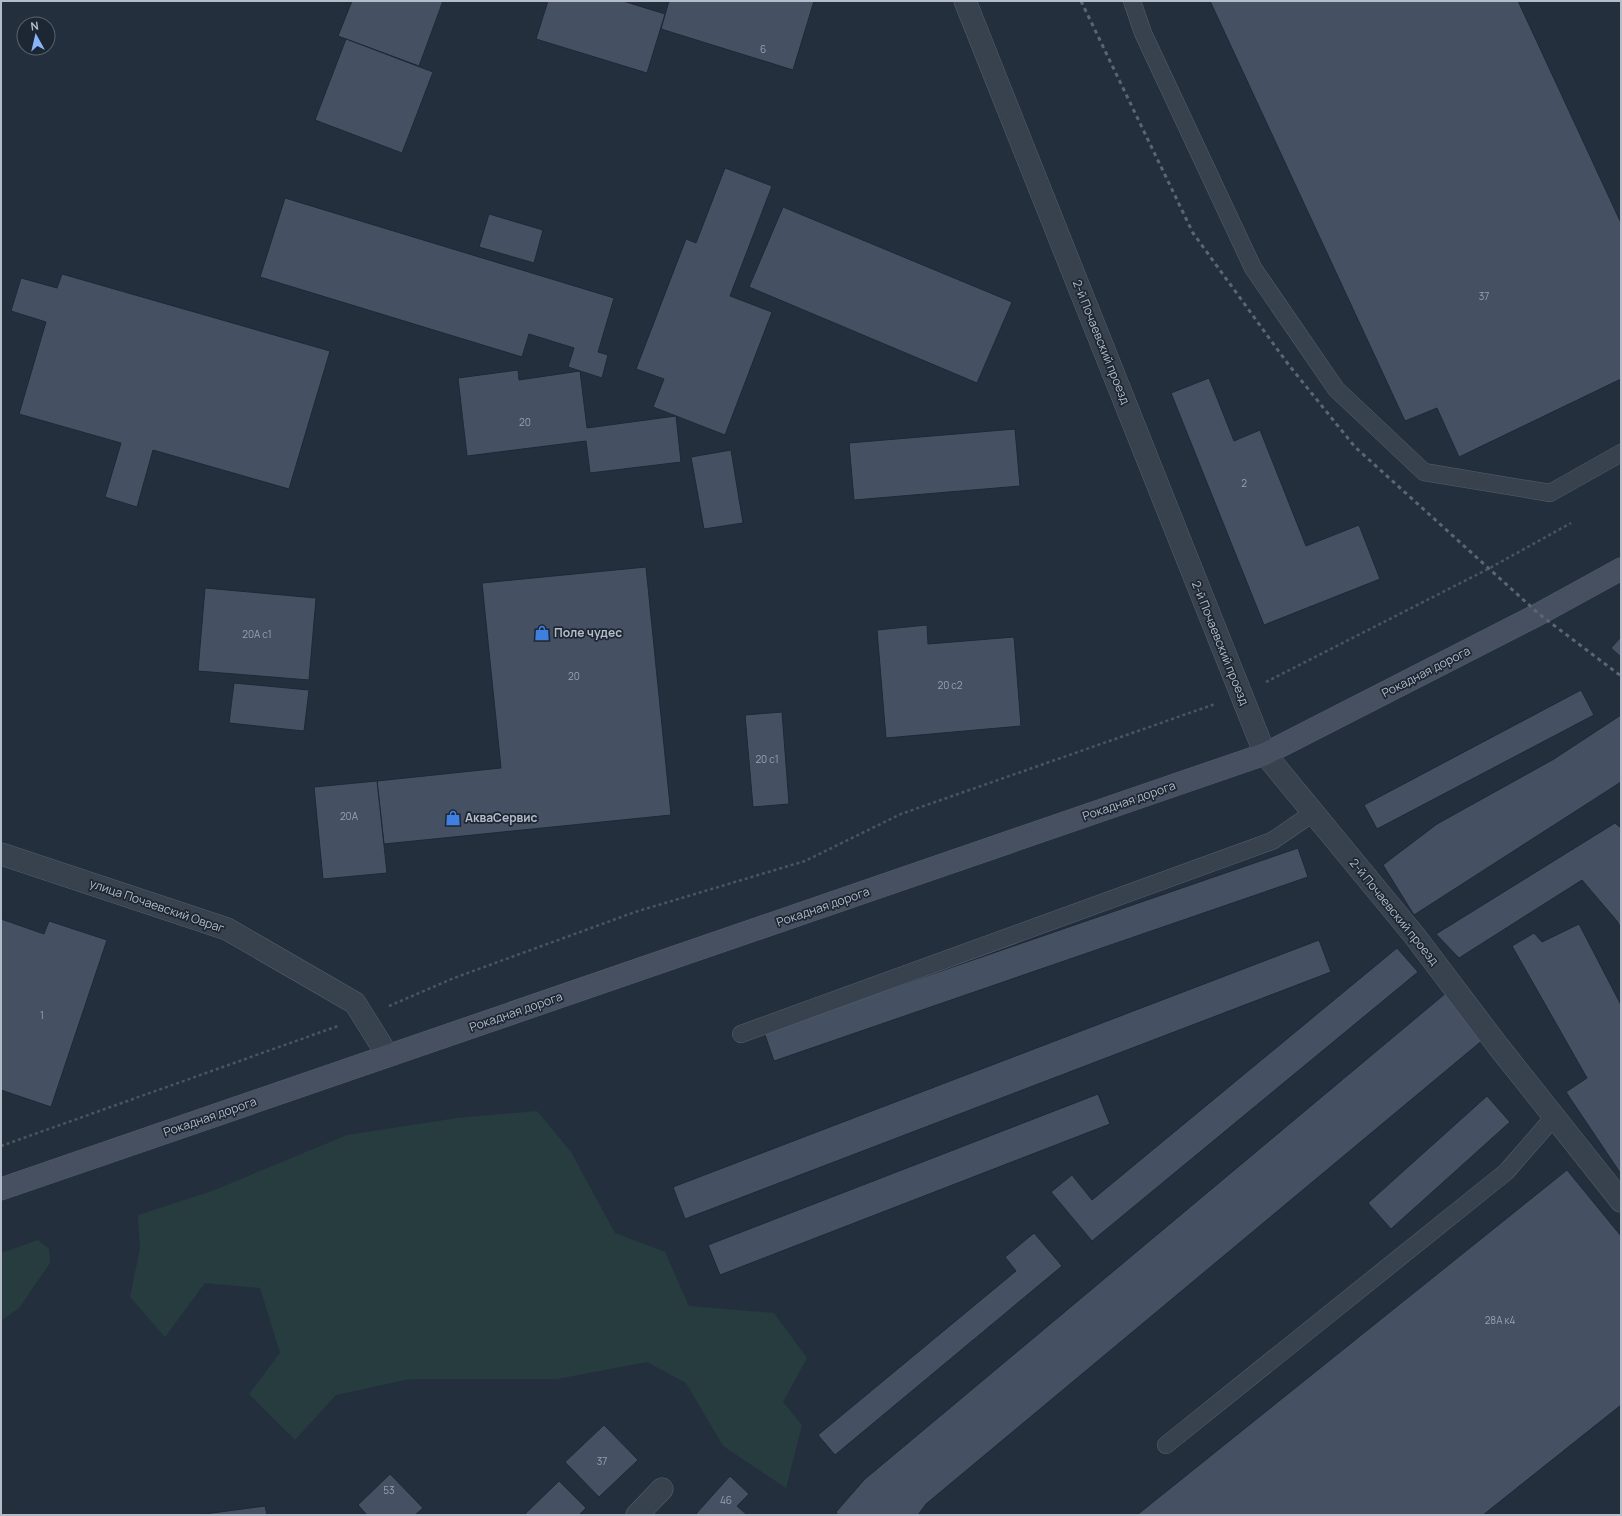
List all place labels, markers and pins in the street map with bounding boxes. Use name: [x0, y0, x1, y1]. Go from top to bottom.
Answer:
shop icon: Поле чудес: [533, 624, 551, 642]
place label: Поле чудес: [554, 624, 622, 641]
shop icon: АкваСервис: [444, 809, 462, 827]
place label: АкваСервис: [465, 809, 538, 826]

